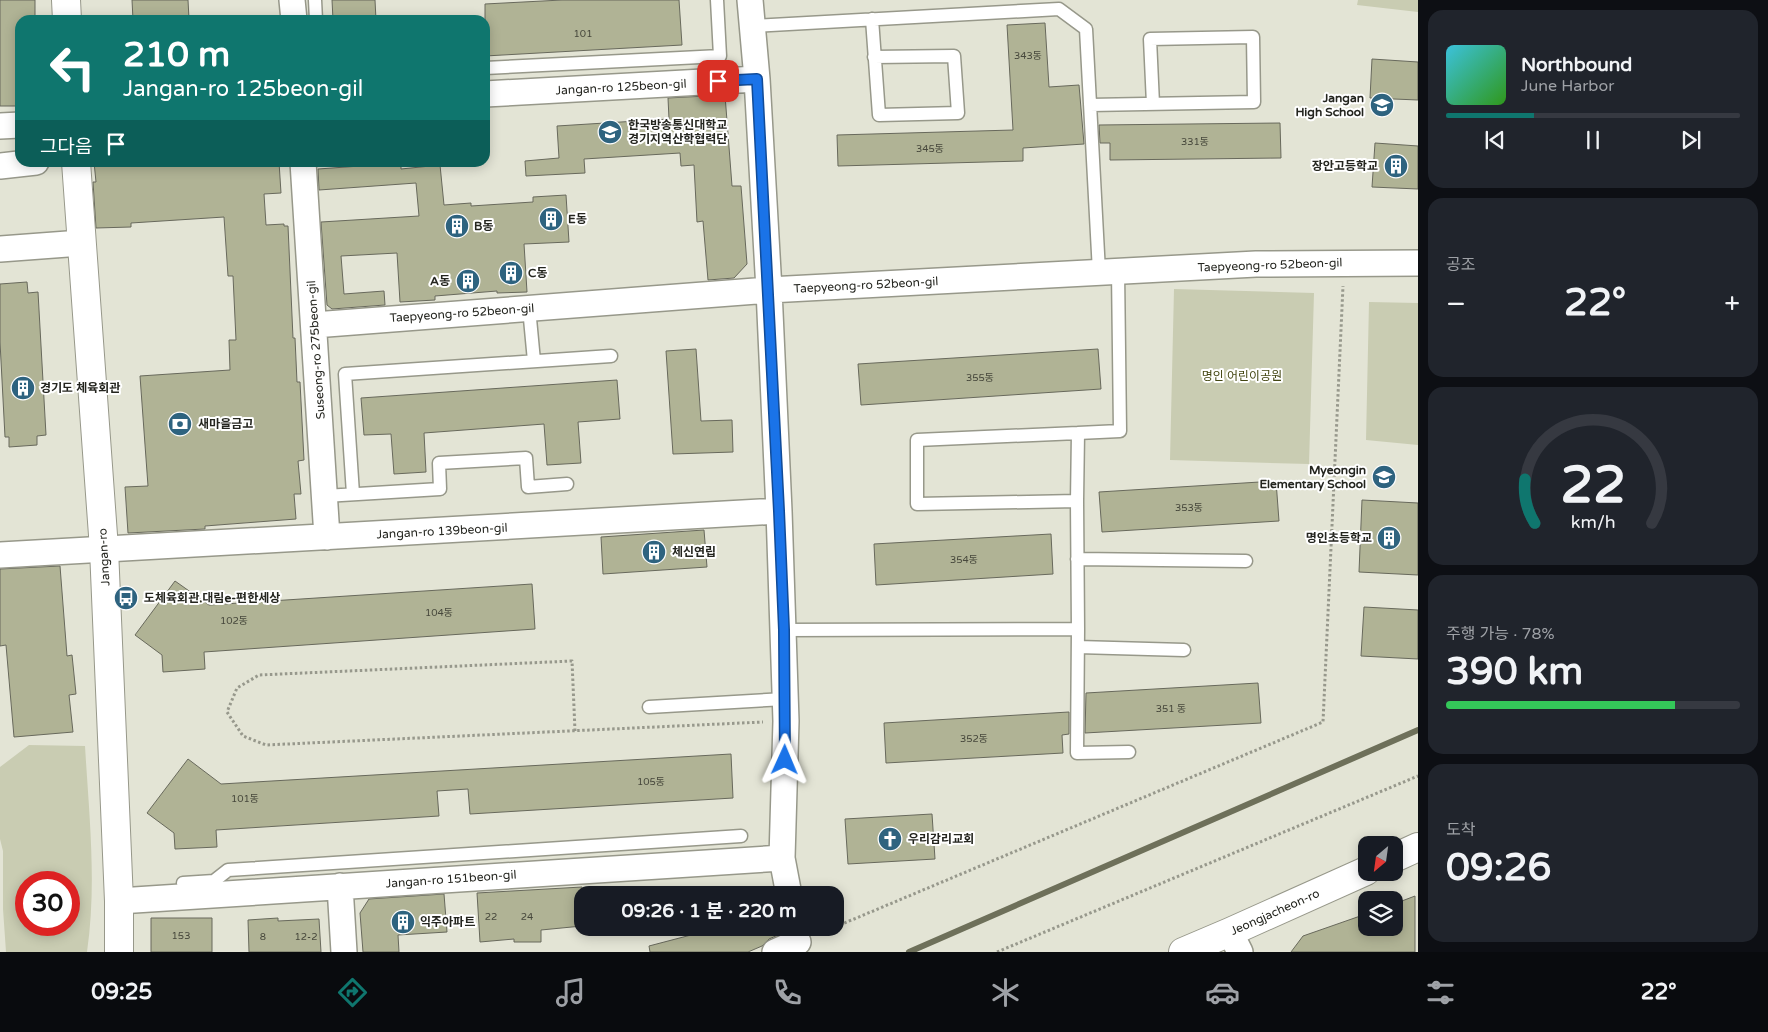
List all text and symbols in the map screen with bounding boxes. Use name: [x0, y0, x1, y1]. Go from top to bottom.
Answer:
house number: 101: [574, 28, 592, 40]
text: 210 m: [123, 34, 230, 76]
icon: left: [40, 35, 105, 100]
house number: 343동: [1014, 50, 1042, 62]
text: Northbound: [1521, 54, 1632, 76]
pin: [697, 60, 739, 102]
icon: arrive: [704, 67, 732, 95]
text: Jangan-ro 125beon-gil: [123, 76, 363, 102]
text: June Harbor: [1521, 76, 1614, 96]
street label: Jangan-ro 125beon-gil: [555, 77, 687, 97]
place label: Jangan High School: [1295, 91, 1364, 120]
school or university icon: Jangan High School: [1369, 92, 1395, 118]
place label: 한국방송통신대학교 경기지역산학협력단: [628, 118, 727, 146]
school or university icon: 한국방송통신대학교 경기지역산학협력단: [597, 119, 623, 145]
icon: previous: [1481, 126, 1509, 154]
icon: pause: [1579, 126, 1607, 154]
icon: next: [1677, 126, 1705, 154]
icon: arrive: [102, 130, 130, 158]
text: 그다음: [40, 136, 92, 158]
house number: 331동: [1181, 136, 1209, 148]
house number: 345동: [916, 143, 944, 155]
building icon: 장안고등학교: [1383, 153, 1409, 179]
place label: 장안고등학교: [1312, 159, 1378, 173]
building icon: E동: [538, 206, 564, 232]
place label: E동: [568, 212, 587, 226]
building icon: B동: [444, 213, 470, 239]
place label: B동: [474, 219, 493, 233]
street label: Taepyeong-ro 52beon-gil: [1197, 255, 1343, 275]
text: 공조: [1446, 255, 1475, 275]
building icon: C동: [498, 260, 524, 286]
place label: C동: [528, 266, 547, 280]
building icon: A동: [455, 268, 481, 294]
place label: A동: [430, 274, 450, 288]
street label: Taepyeong-ro 52beon-gil: [793, 274, 939, 296]
street label: Suseong-ro 275beon-gil: [304, 280, 328, 420]
text: 22°: [1564, 280, 1626, 326]
text: −: [1446, 287, 1466, 321]
text: +: [1724, 287, 1740, 321]
street label: Taepyeong-ro 52beon-gil: [389, 301, 535, 325]
park label: 명인 어린이공원: [1202, 369, 1282, 383]
house number: 355동: [966, 372, 994, 384]
building icon: 경기도 체육회관: [10, 375, 36, 401]
place label: 경기도 체육회관: [40, 381, 120, 395]
bank icon: 새마을금고: [167, 411, 193, 437]
place label: 새마을금고: [198, 417, 253, 431]
text: 22: [1560, 454, 1626, 517]
place label: Myeongin Elementary School: [1259, 463, 1366, 492]
school or university icon: Myeongin Elementary School: [1371, 464, 1397, 490]
house number: 353동: [1175, 502, 1203, 514]
text: km/h: [1571, 512, 1615, 533]
street label: Jangan-ro 139beon-gil: [376, 521, 508, 541]
building icon: 명인초등학교: [1376, 525, 1402, 551]
street label: Jangan-ro: [95, 528, 113, 586]
place label: 명인초등학교: [1306, 531, 1372, 545]
building icon: 체신연립: [641, 539, 667, 565]
place label: 체신연립: [672, 545, 716, 559]
house number: 354동: [950, 554, 978, 566]
bus stop icon: 도체육회관.대림e-편한세상: [113, 585, 139, 611]
place label: 도체육회관.대림e-편한세상: [144, 591, 280, 605]
house number: 104동: [425, 607, 453, 619]
house number: 102동: [220, 615, 248, 627]
text: 주행 가능 · 78%: [1446, 624, 1555, 644]
text: 390 km: [1446, 649, 1583, 695]
house number: 351 동: [1156, 703, 1186, 715]
position arrow: [758, 733, 810, 785]
house number: 352동: [960, 733, 988, 745]
house number: 105동: [637, 776, 665, 788]
house number: 101동: [231, 793, 259, 805]
text: 도착: [1446, 820, 1475, 840]
church icon: 우리감리교회: [877, 826, 903, 852]
place label: 우리감리교회: [908, 832, 974, 846]
north arrow: [1358, 836, 1402, 881]
map controls: [1358, 836, 1403, 936]
text: 09:26: [1446, 845, 1551, 891]
street label: Jangan-ro 151beon-gil: [385, 867, 517, 891]
speed limit sign: 30: [15, 871, 80, 936]
street label: Jeongjacheon-ro: [1228, 886, 1322, 938]
button: layers: [1358, 891, 1403, 936]
text: 09:26 · 1 분 · 220 m: [622, 900, 796, 922]
building icon: 익주아파트: [390, 909, 416, 935]
house number: 22: [485, 911, 497, 923]
house number: 24: [521, 911, 533, 923]
place label: 익주아파트: [420, 915, 475, 929]
house number: 153: [172, 930, 190, 942]
house number: 8: [260, 931, 266, 943]
house number: 12-2: [295, 931, 317, 943]
icon: directions: [335, 975, 370, 1010]
icon: music: [553, 975, 588, 1010]
icon: phone: [770, 975, 805, 1010]
icon: climate: [988, 975, 1023, 1010]
icon: car: [1205, 975, 1240, 1010]
icon: filters: [1423, 975, 1458, 1010]
text: 09:25: [91, 979, 152, 1005]
text: 22°: [1641, 979, 1677, 1005]

